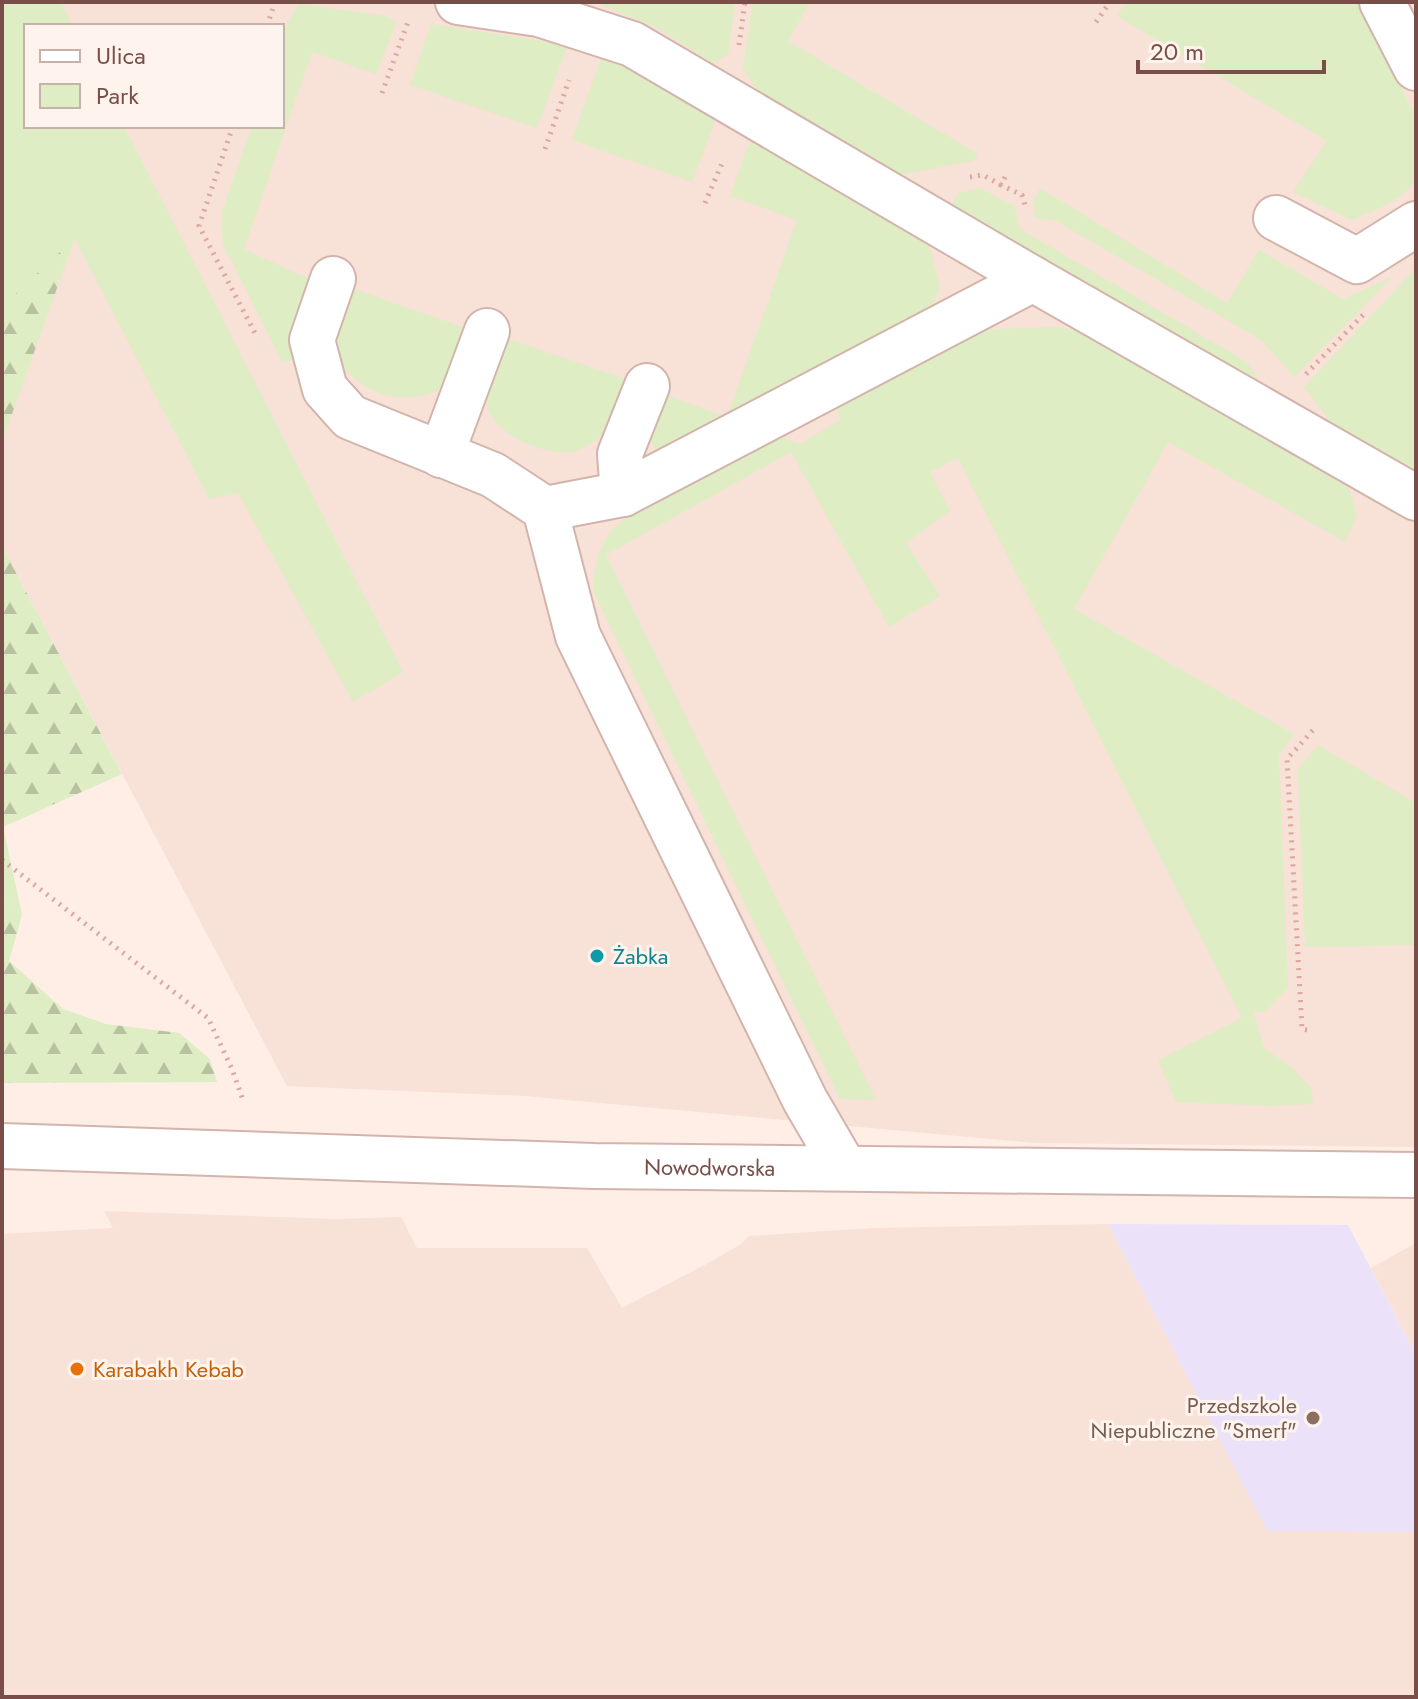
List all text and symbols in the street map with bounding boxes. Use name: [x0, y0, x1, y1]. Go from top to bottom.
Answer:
legend: [24, 24, 284, 128]
scale bar: [1138, 24, 1324, 74]
text: 20 m: [1150, 34, 1204, 69]
text: Ulica: [96, 38, 146, 73]
text: Park: [96, 78, 139, 113]
place label: Żabka: [613, 940, 668, 972]
marker: Żabka: [588, 947, 606, 965]
street label: Nowodworska: [644, 1151, 775, 1184]
place label: Karabakh Kebab: [93, 1353, 244, 1385]
marker: Karabakh Kebab: [68, 1360, 86, 1378]
place label: Przedszkole Niepubliczne "Smerf": [1091, 1389, 1297, 1446]
marker: Przedszkole Niepubliczne "Smerf": [1304, 1409, 1322, 1427]

